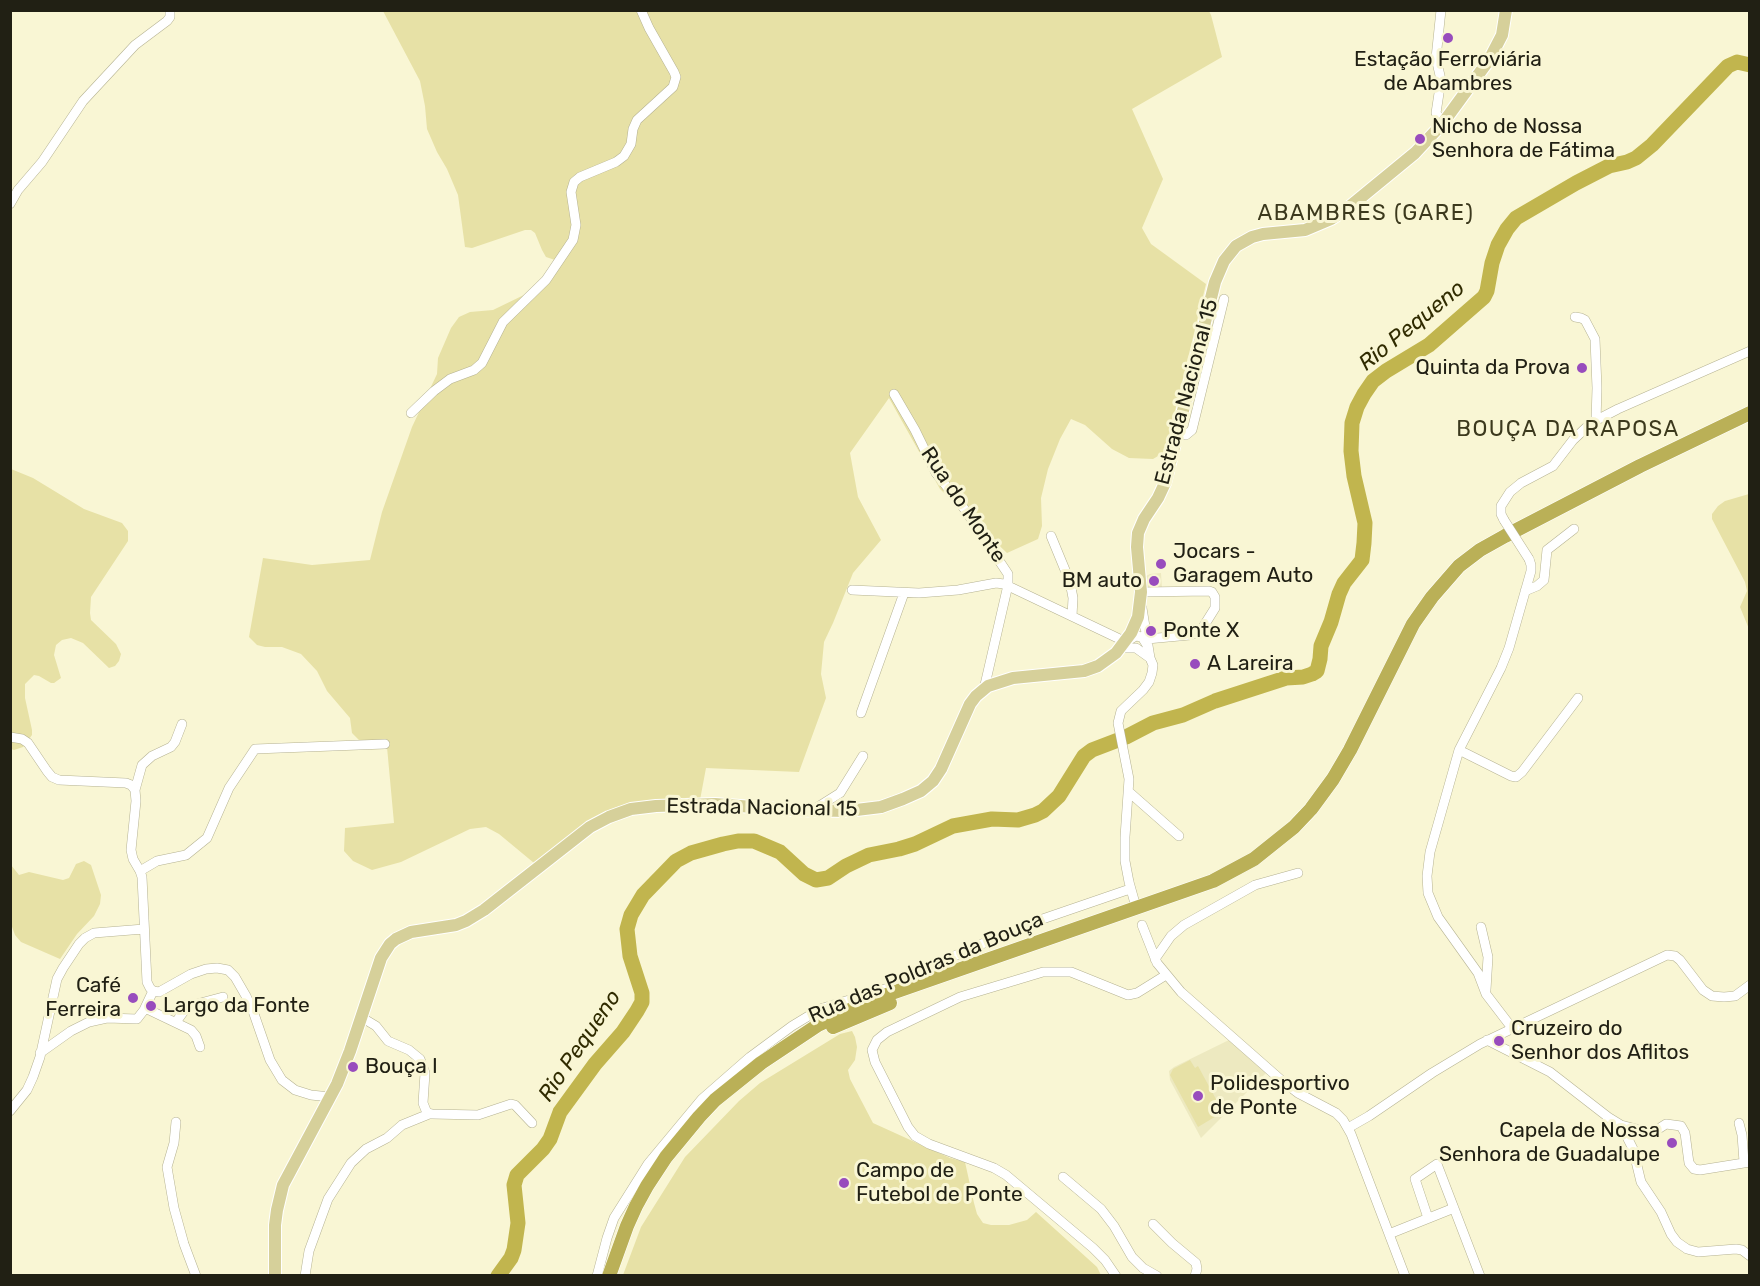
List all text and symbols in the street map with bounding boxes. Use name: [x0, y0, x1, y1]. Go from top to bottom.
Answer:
marker: Estação Ferroviária de Abambres: [1441, 31, 1455, 45]
place label: Estação Ferroviária de Abambres: [1354, 47, 1542, 97]
place label: Nicho de Nossa Senhora de Fátima: [1432, 114, 1615, 164]
marker: Nicho de Nossa Senhora de Fátima: [1413, 132, 1427, 146]
district label: ABAMBRES (GARE): [1258, 201, 1474, 227]
water label: Rio Pequeno: [1354, 275, 1470, 377]
street label: Estrada Nacional 15: [1150, 296, 1224, 488]
place label: Quinta da Prova: [1416, 355, 1570, 381]
marker: Quinta da Prova: [1575, 361, 1589, 375]
district label: BOUÇA DA RAPOSA: [1456, 417, 1680, 443]
street label: Rua do Monte: [915, 442, 1011, 568]
place label: Jocars - Garagem Auto: [1173, 539, 1313, 589]
marker: Jocars - Garagem Auto: [1154, 557, 1168, 571]
place label: BM auto: [1062, 568, 1142, 594]
marker: BM auto: [1147, 574, 1161, 588]
place label: Ponte X: [1163, 618, 1239, 644]
marker: Ponte X: [1144, 624, 1158, 638]
place label: A Lareira: [1207, 651, 1294, 677]
marker: A Lareira: [1188, 657, 1202, 671]
street label: Estrada Nacional 15: [666, 794, 858, 822]
street label: Rua das Poldras da Bouça: [805, 907, 1047, 1029]
place label: Café Ferreira: [45, 973, 121, 1023]
water label: Rio Pequeno: [533, 985, 627, 1107]
marker: Café Ferreira: [126, 991, 140, 1005]
place label: Largo da Fonte: [163, 993, 310, 1019]
marker: Largo da Fonte: [144, 999, 158, 1013]
place label: Cruzeiro do Senhor dos Aflitos: [1511, 1016, 1689, 1066]
marker: Cruzeiro do Senhor dos Aflitos: [1492, 1034, 1506, 1048]
place label: Bouça I: [365, 1054, 438, 1080]
marker: Bouça I: [346, 1060, 360, 1074]
place label: Polidesportivo de Ponte: [1210, 1071, 1350, 1121]
marker: Polidesportivo de Ponte: [1191, 1089, 1205, 1103]
place label: Capela de Nossa Senhora de Guadalupe: [1439, 1118, 1660, 1168]
marker: Capela de Nossa Senhora de Guadalupe: [1665, 1136, 1679, 1150]
place label: Campo de Futebol de Ponte: [856, 1158, 1023, 1208]
marker: Campo de Futebol de Ponte: [837, 1176, 851, 1190]

